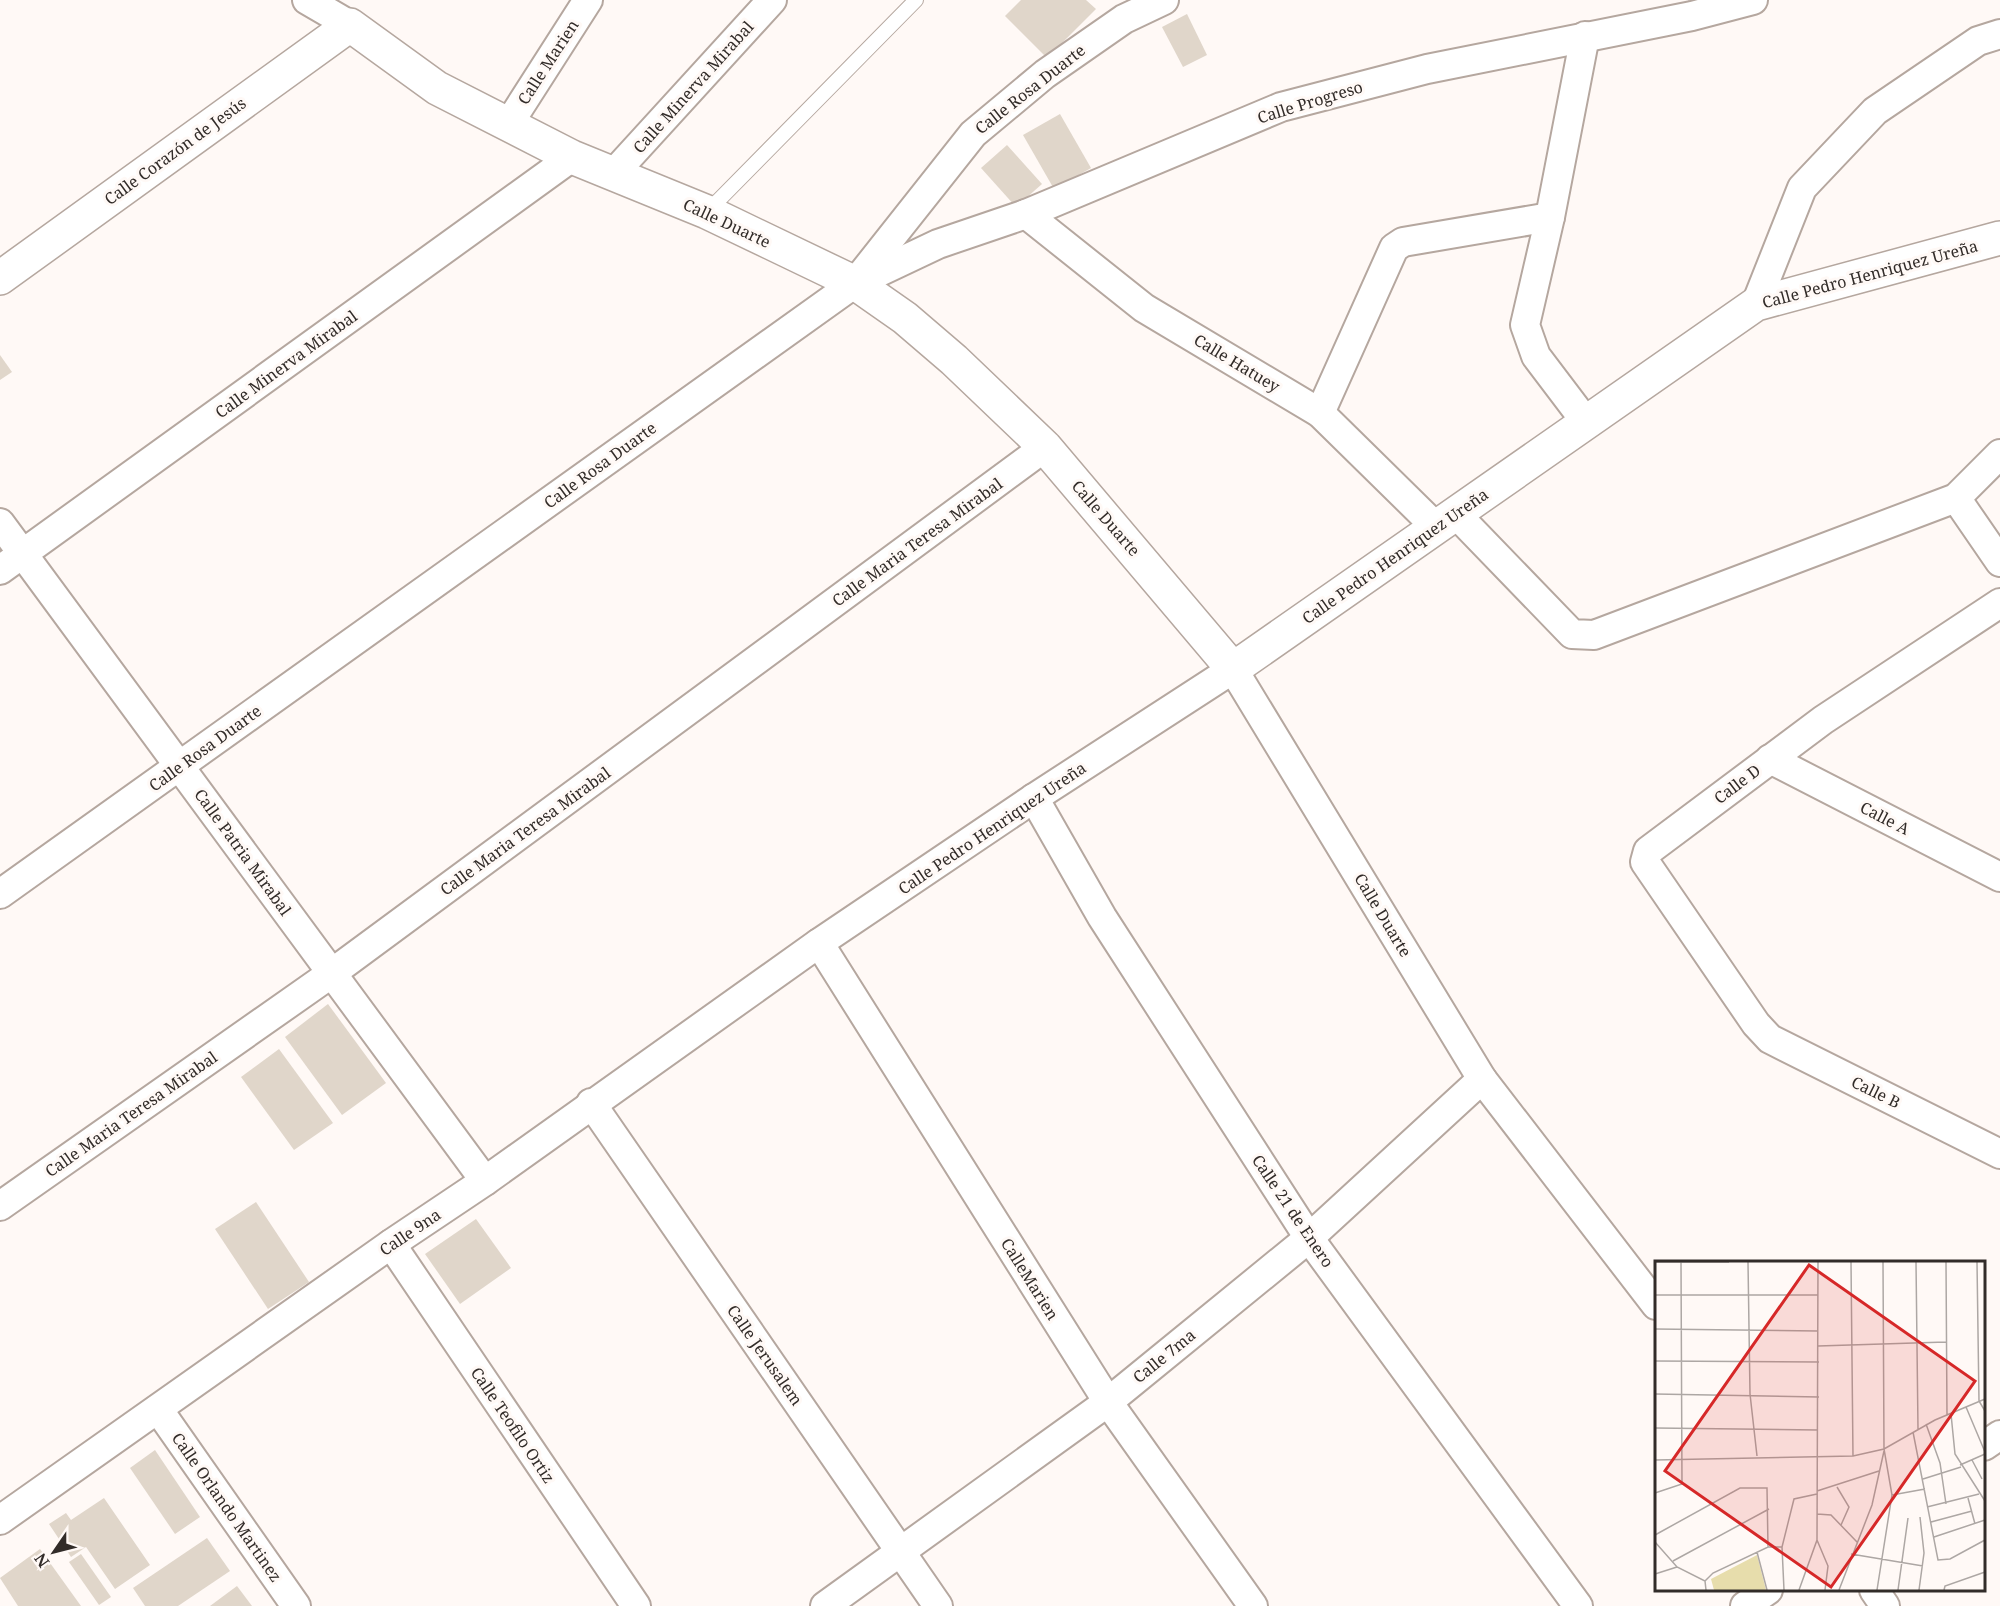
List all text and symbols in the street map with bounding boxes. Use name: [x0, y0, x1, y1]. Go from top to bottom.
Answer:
street label: Calle Marien: [512, 15, 584, 109]
street label: Calle Minerva Mirabal: [628, 16, 758, 158]
street label: Calle Rosa Duarte: [970, 39, 1090, 139]
street label: Calle Progreso: [1255, 76, 1365, 128]
street label: Calle Corazón de Jesús: [100, 92, 250, 210]
street label: Calle Duarte: [680, 193, 774, 253]
street label: Calle Pedro Henriquez Ureña: [1760, 235, 1980, 313]
street label: Calle Minerva Mirabal: [211, 305, 362, 423]
street label: Calle Hatuey: [1190, 329, 1285, 398]
street label: Calle Rosa Duarte: [539, 417, 661, 513]
street label: Calle Maria Teresa Mirabal: [827, 473, 1007, 611]
street label: Calle Duarte: [1067, 475, 1145, 561]
street label: Calle Pedro Henriquez Ureña: [1298, 483, 1492, 629]
street label: Calle Rosa Duarte: [144, 700, 266, 796]
street label: Calle Pedro Henriquez Ureña: [894, 757, 1090, 899]
street label: Calle D: [1709, 759, 1765, 809]
street label: Calle Maria Teresa Mirabal: [435, 762, 615, 900]
street label: Calle Patria Mirabal: [190, 784, 297, 920]
street label: Calle A: [1856, 796, 1914, 840]
street label: Calle Duarte: [1349, 869, 1417, 961]
street label: Calle Maria Teresa Mirabal: [41, 1046, 222, 1182]
street label: Calle B: [1848, 1071, 1904, 1113]
street label: Calle 21 de Enero: [1247, 1150, 1339, 1272]
street label: Calle 9na: [375, 1203, 445, 1261]
street label: CalleMarien: [996, 1234, 1064, 1324]
inset map: [1655, 1261, 1985, 1591]
street label: Calle Jerusalem: [722, 1300, 808, 1410]
street label: Calle 7ma: [1128, 1324, 1200, 1388]
street label: Calle Teofilo Ortiz: [466, 1363, 560, 1487]
street label: Calle Orlando Martinez: [167, 1428, 287, 1586]
north arrow: [24, 1522, 84, 1582]
text: N: [29, 1549, 54, 1572]

